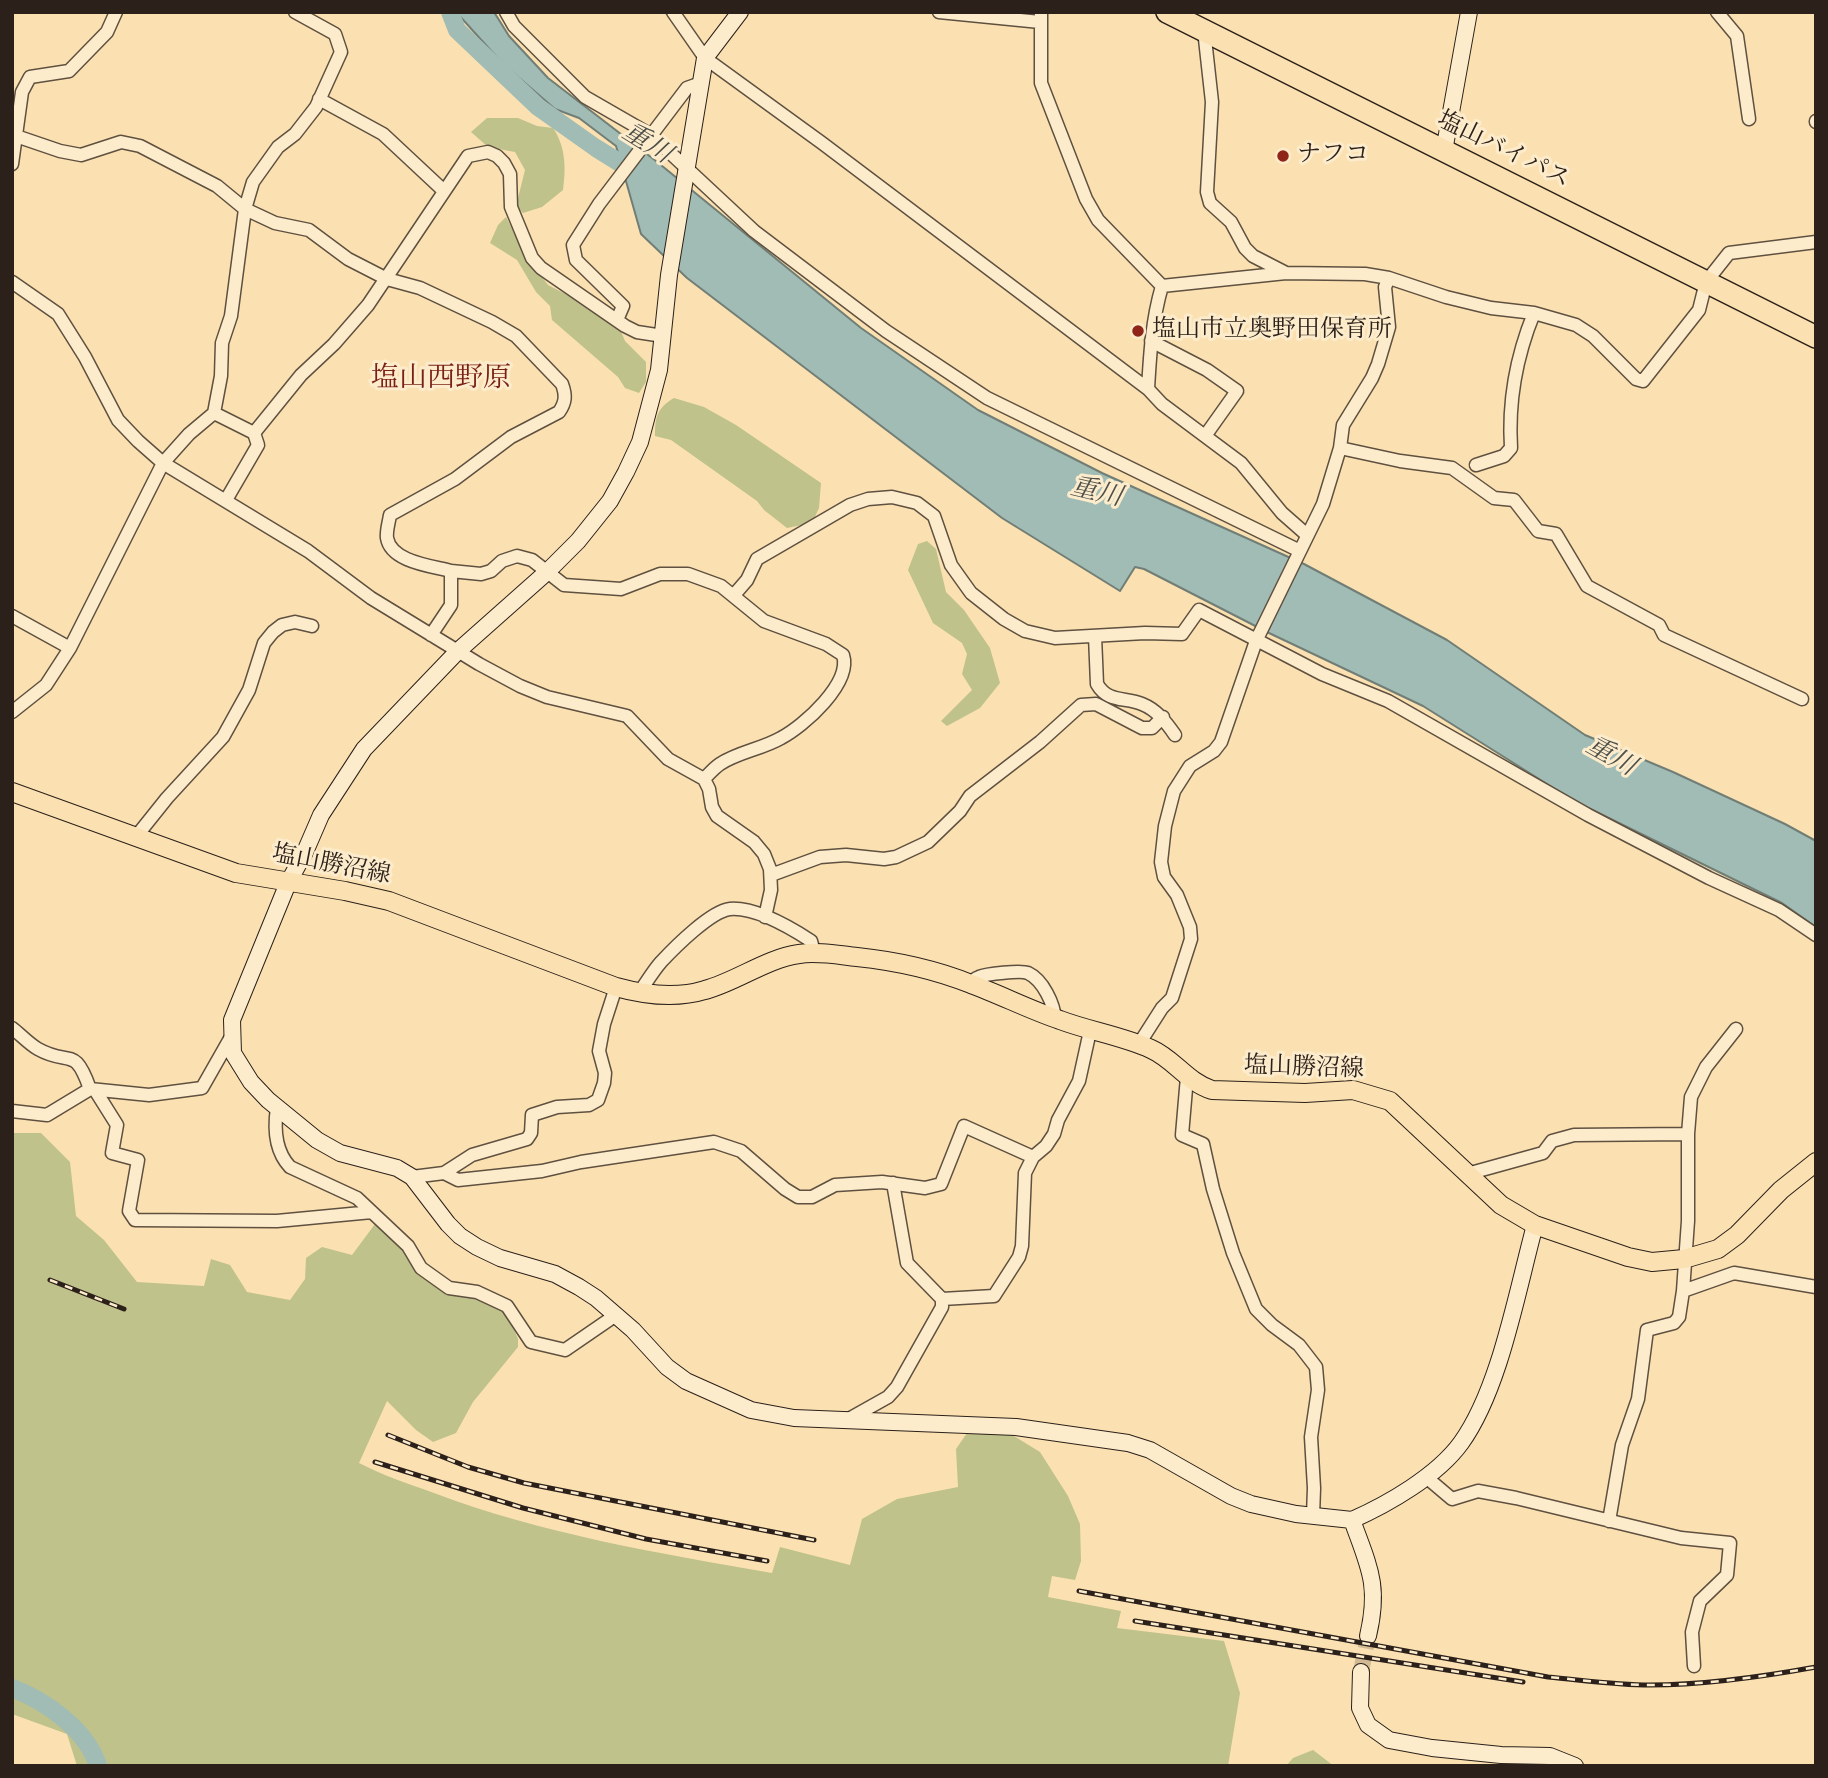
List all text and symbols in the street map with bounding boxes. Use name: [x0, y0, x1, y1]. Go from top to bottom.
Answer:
street label: 塩山バイパス: [1432, 106, 1574, 196]
water label: 重川: [616, 118, 676, 172]
place label: ナフコ: [1297, 142, 1369, 170]
marker: ナフコ: [1275, 148, 1291, 164]
place label: 塩山市立奥野田保育所: [1152, 317, 1392, 345]
marker: 塩山市立奥野田保育所: [1130, 323, 1146, 339]
district label: 塩山西野原: [371, 363, 511, 397]
water label: 重川: [1067, 473, 1125, 515]
water label: 重川: [1580, 732, 1640, 784]
street label: 塩山勝沼線: [269, 840, 393, 892]
street label: 塩山勝沼線: [1244, 1053, 1364, 1085]

